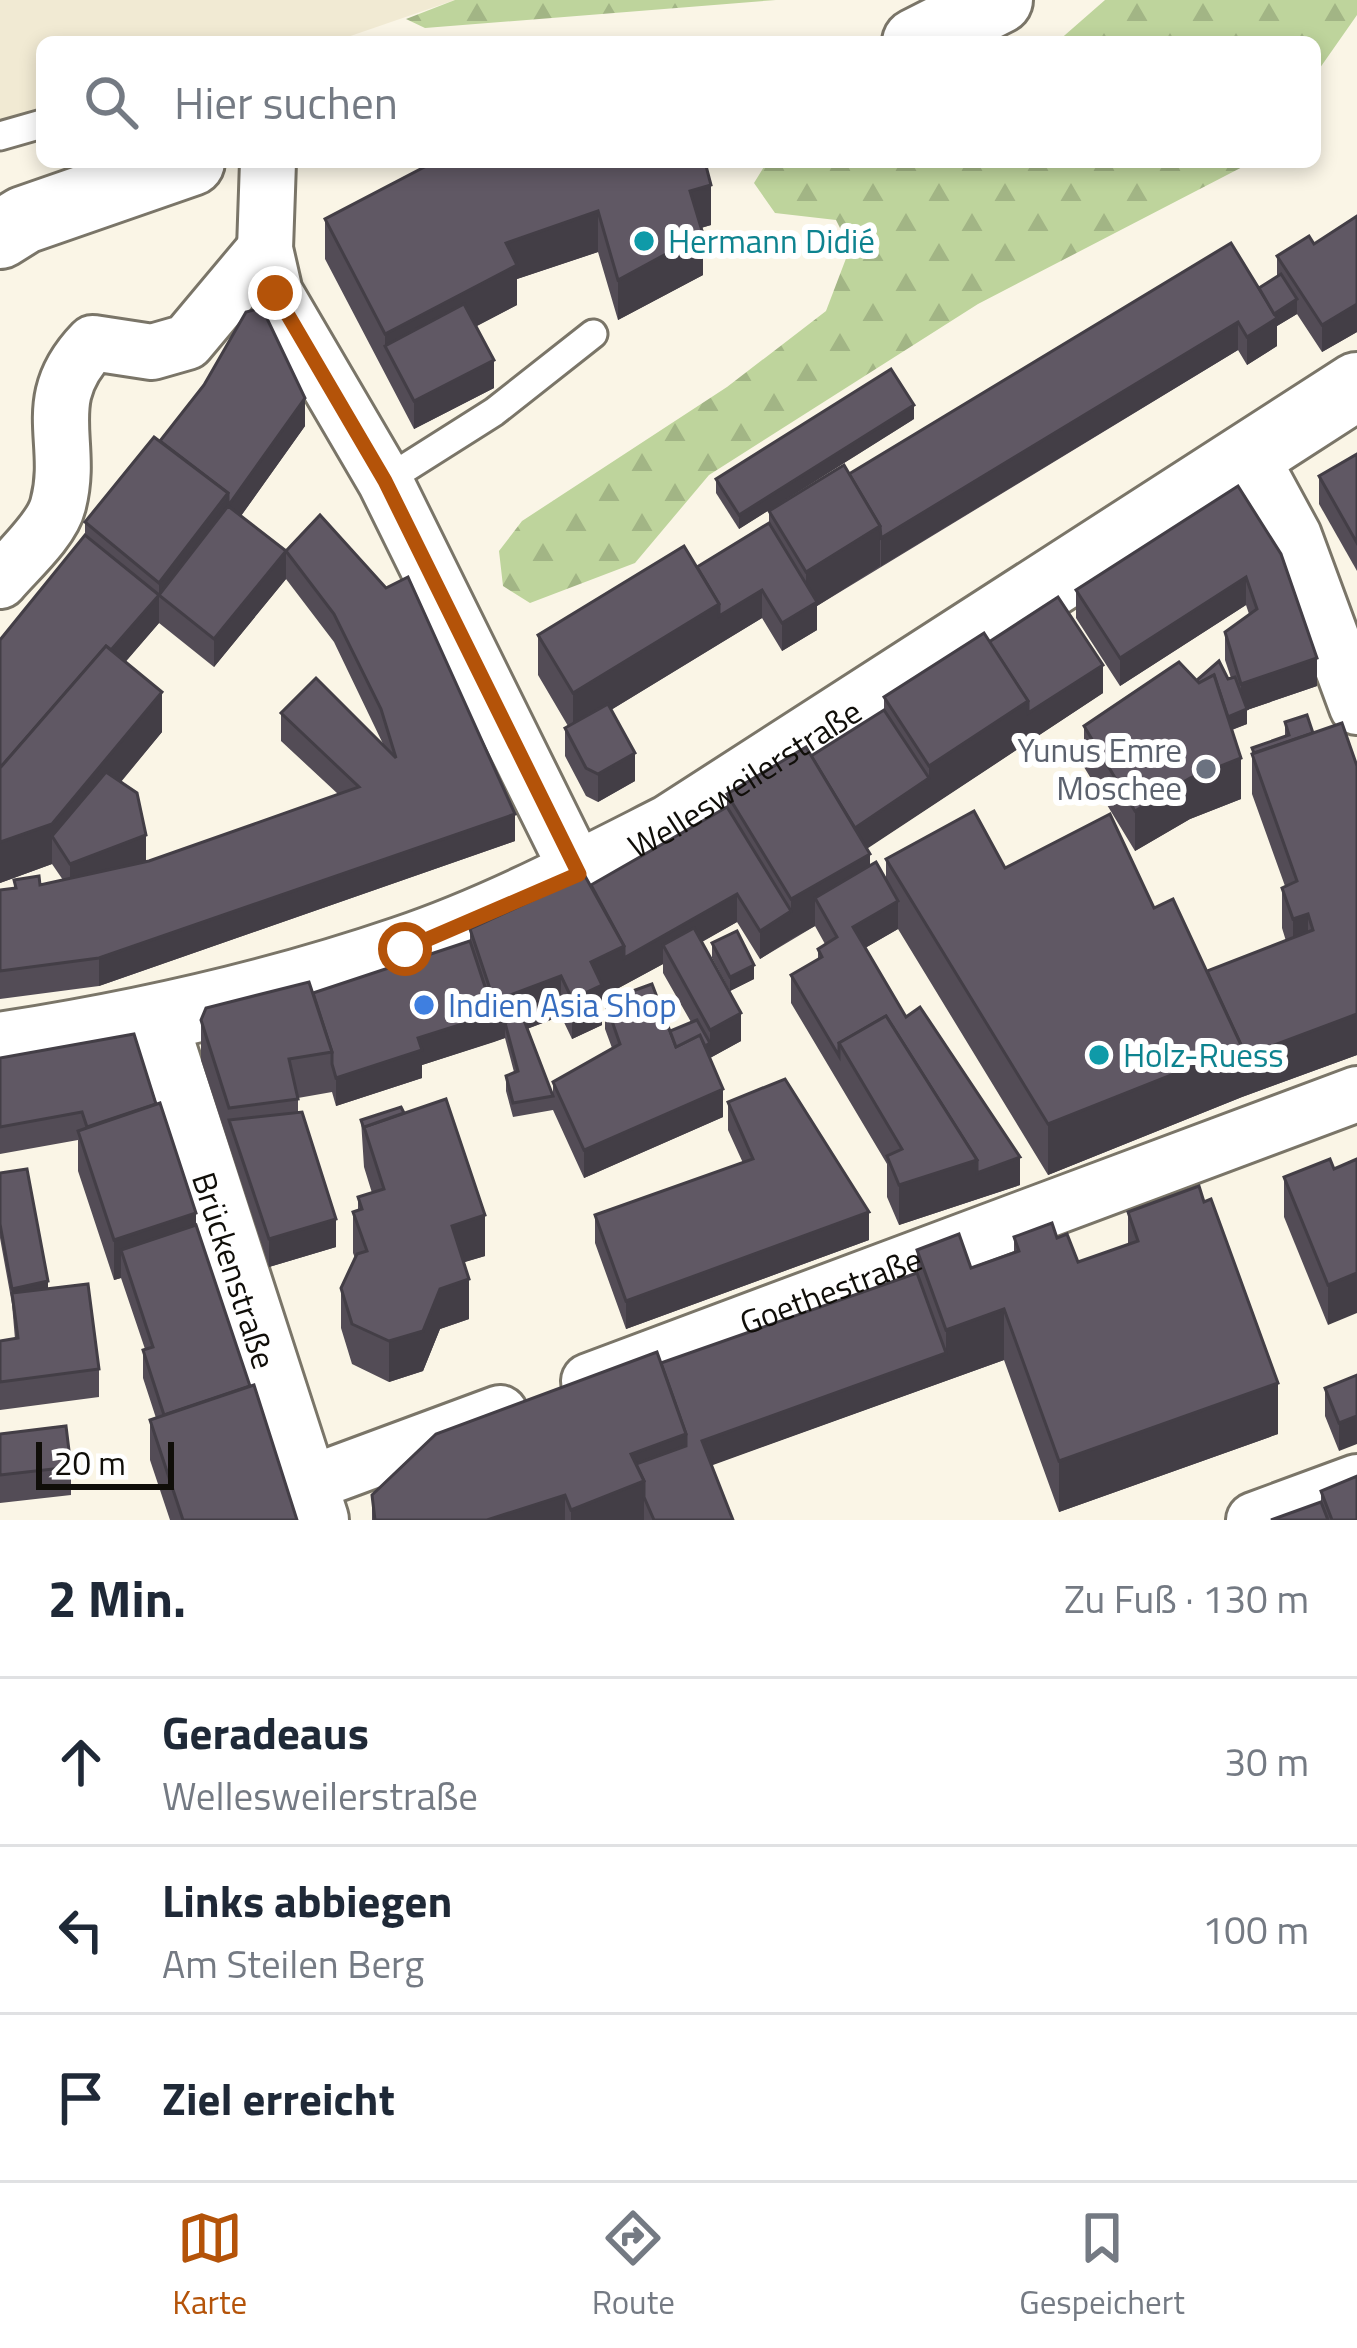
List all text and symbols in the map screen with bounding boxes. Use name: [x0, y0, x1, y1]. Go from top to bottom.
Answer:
search box: [36, 36, 1321, 168]
text: Hier suchen: [174, 68, 398, 136]
icon: search: [78, 69, 144, 135]
place label: Hermann Didié: [668, 216, 875, 266]
marker: Hermann Didié: [631, 228, 657, 254]
route end: [248, 266, 302, 320]
street label: Wellesweilerstraße: [619, 687, 871, 871]
place label: Yunus Emre Moschee: [1017, 725, 1182, 813]
marker: Yunus Emre Moschee: [1193, 756, 1219, 782]
route start: [378, 922, 432, 976]
place label: Indien Asia Shop: [448, 980, 677, 1030]
marker: Indien Asia Shop: [411, 992, 437, 1018]
place label: Holz-Ruess: [1123, 1030, 1284, 1080]
marker: Holz-Ruess: [1086, 1042, 1112, 1068]
street label: Brückenstraße: [179, 1166, 289, 1375]
street label: Goethestraße: [733, 1234, 929, 1348]
scale bar: [36, 1436, 174, 1489]
text: 20 m: [54, 1438, 126, 1488]
text: 2 Min.: [48, 1559, 186, 1637]
text: Zu Fuß · 130 m: [1064, 1569, 1309, 1628]
text: Geradeaus: [162, 1698, 369, 1766]
icon: ahead: [48, 1729, 114, 1795]
text: 30 m: [1224, 1732, 1309, 1791]
text: Wellesweilerstraße: [162, 1766, 478, 1825]
text: Links abbiegen: [162, 1866, 452, 1934]
icon: left: [48, 1897, 114, 1963]
text: 100 m: [1202, 1900, 1309, 1959]
text: Am Steilen Berg: [162, 1934, 424, 1993]
text: Ziel erreicht: [162, 2064, 395, 2132]
icon: arrive: [48, 2065, 114, 2131]
tab: Karte: [172, 2205, 247, 2327]
tab: Route: [592, 2205, 675, 2327]
tab: Gespeichert: [1019, 2205, 1185, 2327]

